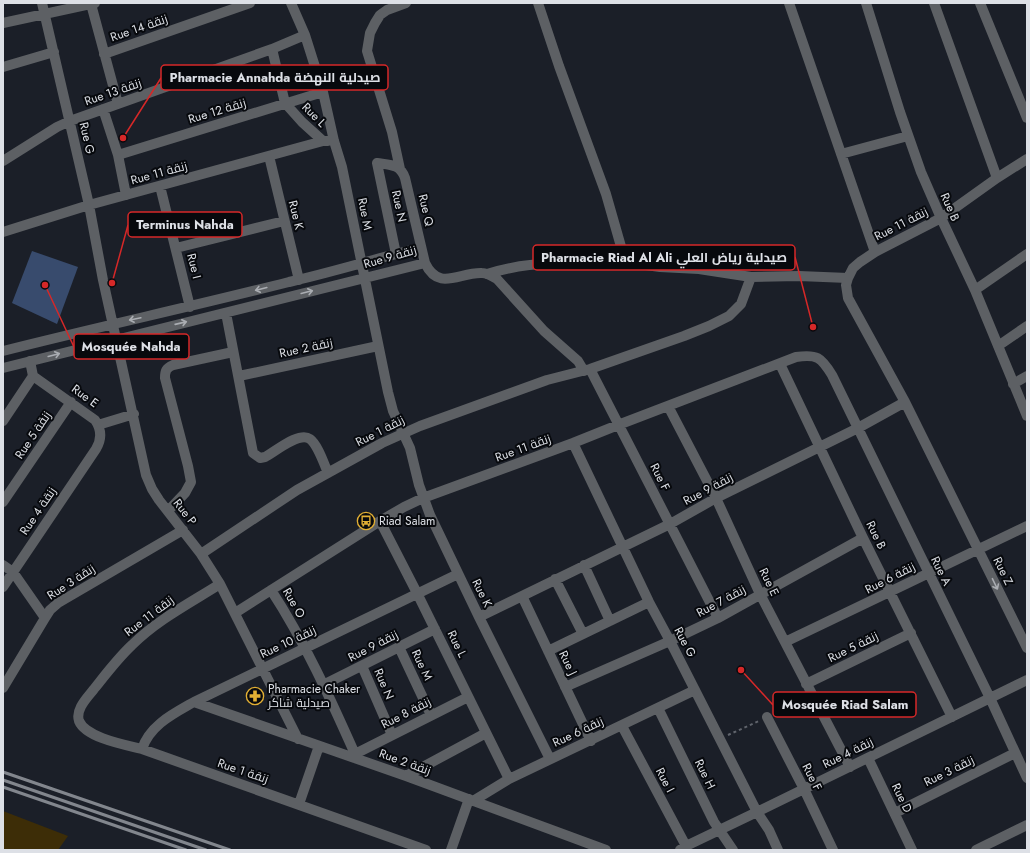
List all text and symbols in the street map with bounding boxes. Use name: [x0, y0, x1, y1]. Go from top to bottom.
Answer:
street label: Rue 14 زنقة: [108, 10, 170, 46]
callout: Pharmacie Annahda صيدلية النهضة: [161, 65, 388, 90]
text: Pharmacie Annahda صيدلية النهضة: [170, 68, 380, 87]
street label: Rue 13 زنقة: [82, 74, 144, 110]
street label: Rue 12 زنقة: [186, 94, 248, 128]
street label: Rue L: [298, 99, 331, 132]
street label: Rue G: [75, 120, 99, 156]
street label: Rue 11 زنقة: [129, 157, 189, 189]
street label: Rue N: [387, 188, 411, 224]
street label: Rue B: [936, 190, 964, 224]
street label: Rue Q: [414, 192, 439, 228]
street label: Rue M: [353, 196, 377, 232]
street label: Rue K: [284, 198, 308, 232]
street label: Rue 11 زنقة: [871, 203, 931, 245]
callout: Terminus Nahda: [128, 212, 242, 237]
text: Terminus Nahda: [136, 215, 234, 234]
street label: Rue 9 زنقة: [361, 241, 419, 273]
callout: Pharmacie Riad Al Ali صيدلية رياض العلي: [533, 245, 795, 270]
text: Pharmacie Riad Al Ali صيدلية رياض العلي: [541, 248, 787, 269]
street label: Rue I: [182, 251, 206, 281]
one-way arrow: [255, 286, 268, 293]
one-way arrow: [300, 288, 313, 296]
one-way arrow: [129, 315, 142, 323]
one-way arrow: [174, 319, 187, 327]
callout: Mosquée Nahda: [74, 334, 189, 359]
street label: Rue 2 زنقة: [278, 334, 334, 362]
text: Mosquée Nahda: [81, 337, 181, 356]
one-way arrow: [48, 351, 61, 358]
street label: Rue E: [68, 380, 102, 412]
street label: Rue 5 زنقة: [10, 408, 56, 462]
street label: Rue 1 زنقة: [352, 411, 408, 451]
street label: Rue 11 زنقة: [493, 430, 553, 466]
street label: Rue F: [645, 460, 675, 494]
street label: Rue 9 زنقة: [680, 468, 736, 510]
street label: Rue 4 زنقة: [15, 483, 61, 539]
street label: Rue P: [169, 495, 201, 529]
bus stop icon: Riad Salam: [356, 511, 376, 531]
place label: Riad Salam: [379, 512, 435, 530]
street label: Rue B: [861, 518, 891, 552]
street label: Rue A: [926, 553, 956, 589]
street label: Rue Z: [988, 554, 1018, 589]
street label: Rue 6 زنقة: [862, 558, 918, 598]
street label: Rue 3 زنقة: [43, 560, 99, 604]
street label: Rue E: [754, 565, 784, 599]
street label: Rue K: [467, 576, 497, 610]
one-way arrow: [992, 578, 999, 590]
street label: Rue 7 زنقة: [693, 580, 749, 622]
street label: Rue O: [278, 585, 310, 621]
street label: Rue 11 زنقة: [120, 591, 178, 641]
street label: Rue 10 زنقة: [257, 621, 319, 663]
street label: Rue G: [670, 624, 700, 660]
street label: Rue 9 زنقة: [345, 626, 401, 666]
street label: Rue L: [443, 627, 472, 661]
street label: Rue 5 زنقة: [825, 627, 881, 667]
street label: Rue M: [407, 646, 437, 684]
street label: Rue J: [554, 648, 582, 678]
street label: Rue N: [369, 666, 399, 702]
place label: Pharmacie Chaker صيدلية شاكر: [267, 680, 361, 712]
pharmacy icon: Pharmacie Chaker صيدلية شاكر: [245, 686, 265, 706]
callout: Mosquée Riad Salam: [773, 692, 916, 717]
street label: Rue 8 زنقة: [378, 693, 434, 733]
text: Mosquée Riad Salam: [782, 695, 908, 714]
street label: Rue 6 زنقة: [550, 712, 606, 752]
street label: Rue 4 زنقة: [820, 733, 876, 773]
street label: Rue 2 زنقة: [376, 744, 434, 780]
street label: Rue 3 زنقة: [921, 751, 977, 791]
street label: Rue 1 زنقة: [215, 754, 271, 788]
street label: Rue H: [690, 756, 720, 792]
street label: Rue F: [797, 760, 827, 794]
street label: Rue I: [651, 764, 679, 796]
street label: Rue D: [887, 780, 917, 816]

